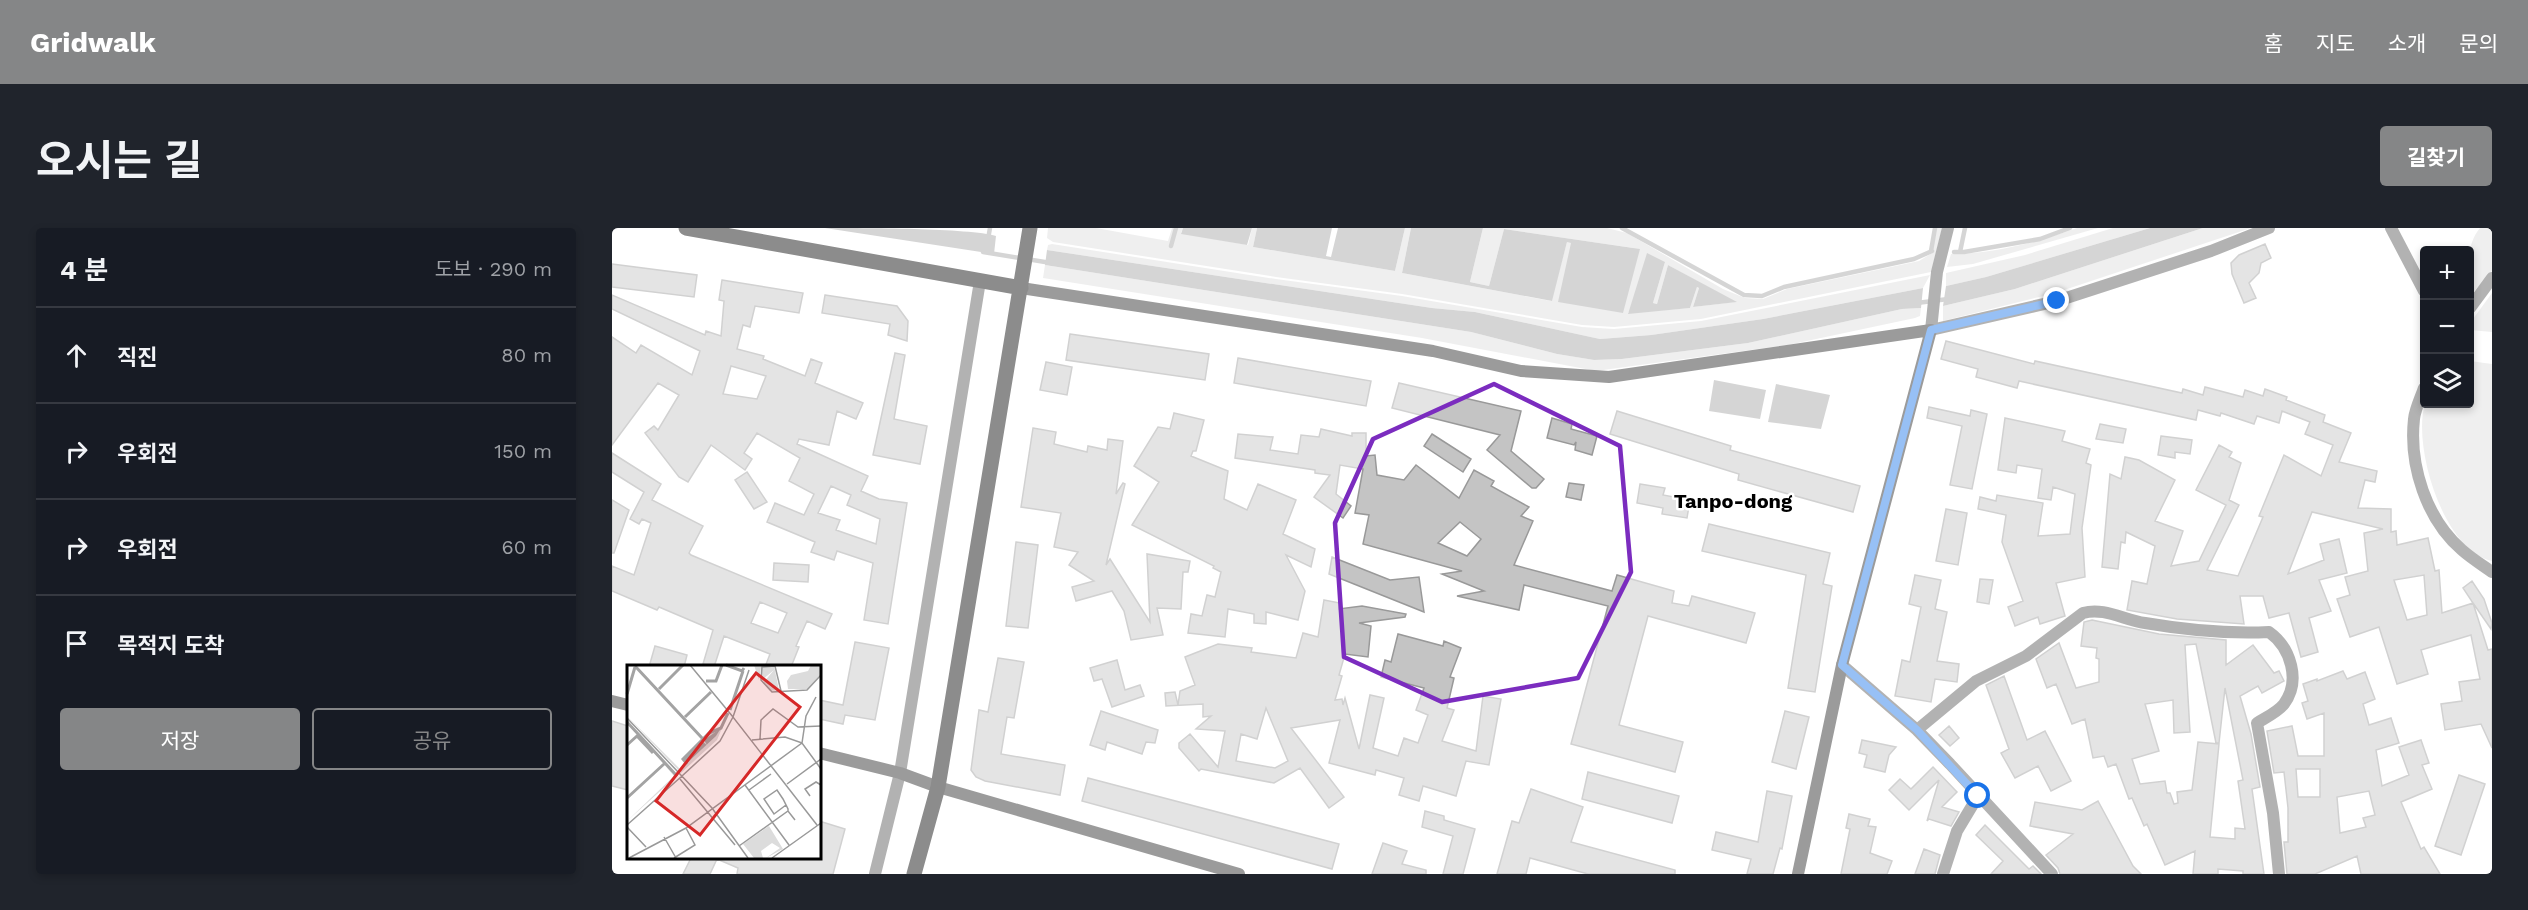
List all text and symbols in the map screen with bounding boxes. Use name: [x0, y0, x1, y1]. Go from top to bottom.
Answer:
text: Gridwalk: [30, 26, 156, 59]
text: 홈: [2264, 31, 2283, 56]
text: 지도: [2316, 31, 2355, 56]
text: 소개: [2388, 31, 2426, 56]
text: 문의: [2459, 31, 2498, 56]
button: 길찾기: [2380, 126, 2492, 186]
text: 오시는 길: [36, 136, 203, 185]
map controls: [2420, 246, 2474, 408]
button: +: [2420, 246, 2474, 300]
text: 4 분: [60, 255, 108, 285]
text: 도보 · 290 m: [435, 257, 552, 281]
route end: [2043, 287, 2069, 313]
button: −: [2420, 300, 2474, 354]
icon: ahead: [60, 339, 93, 372]
text: 80 m: [501, 343, 552, 367]
text: 직진: [117, 345, 157, 370]
button: layers: [2420, 354, 2474, 408]
icon: right: [60, 435, 93, 468]
text: 150 m: [494, 439, 552, 463]
text: 우회전: [117, 441, 178, 466]
district label: Tanpo-dong: [1674, 489, 1793, 513]
icon: right: [60, 531, 93, 564]
text: 60 m: [502, 535, 552, 559]
text: 우회전: [117, 537, 178, 562]
icon: arrive: [60, 627, 93, 660]
text: 목적지 도착: [117, 633, 225, 658]
inset map: [627, 665, 820, 859]
button: 저장: [60, 708, 300, 770]
button: 공유: [312, 708, 552, 770]
route start: [1964, 782, 1990, 808]

